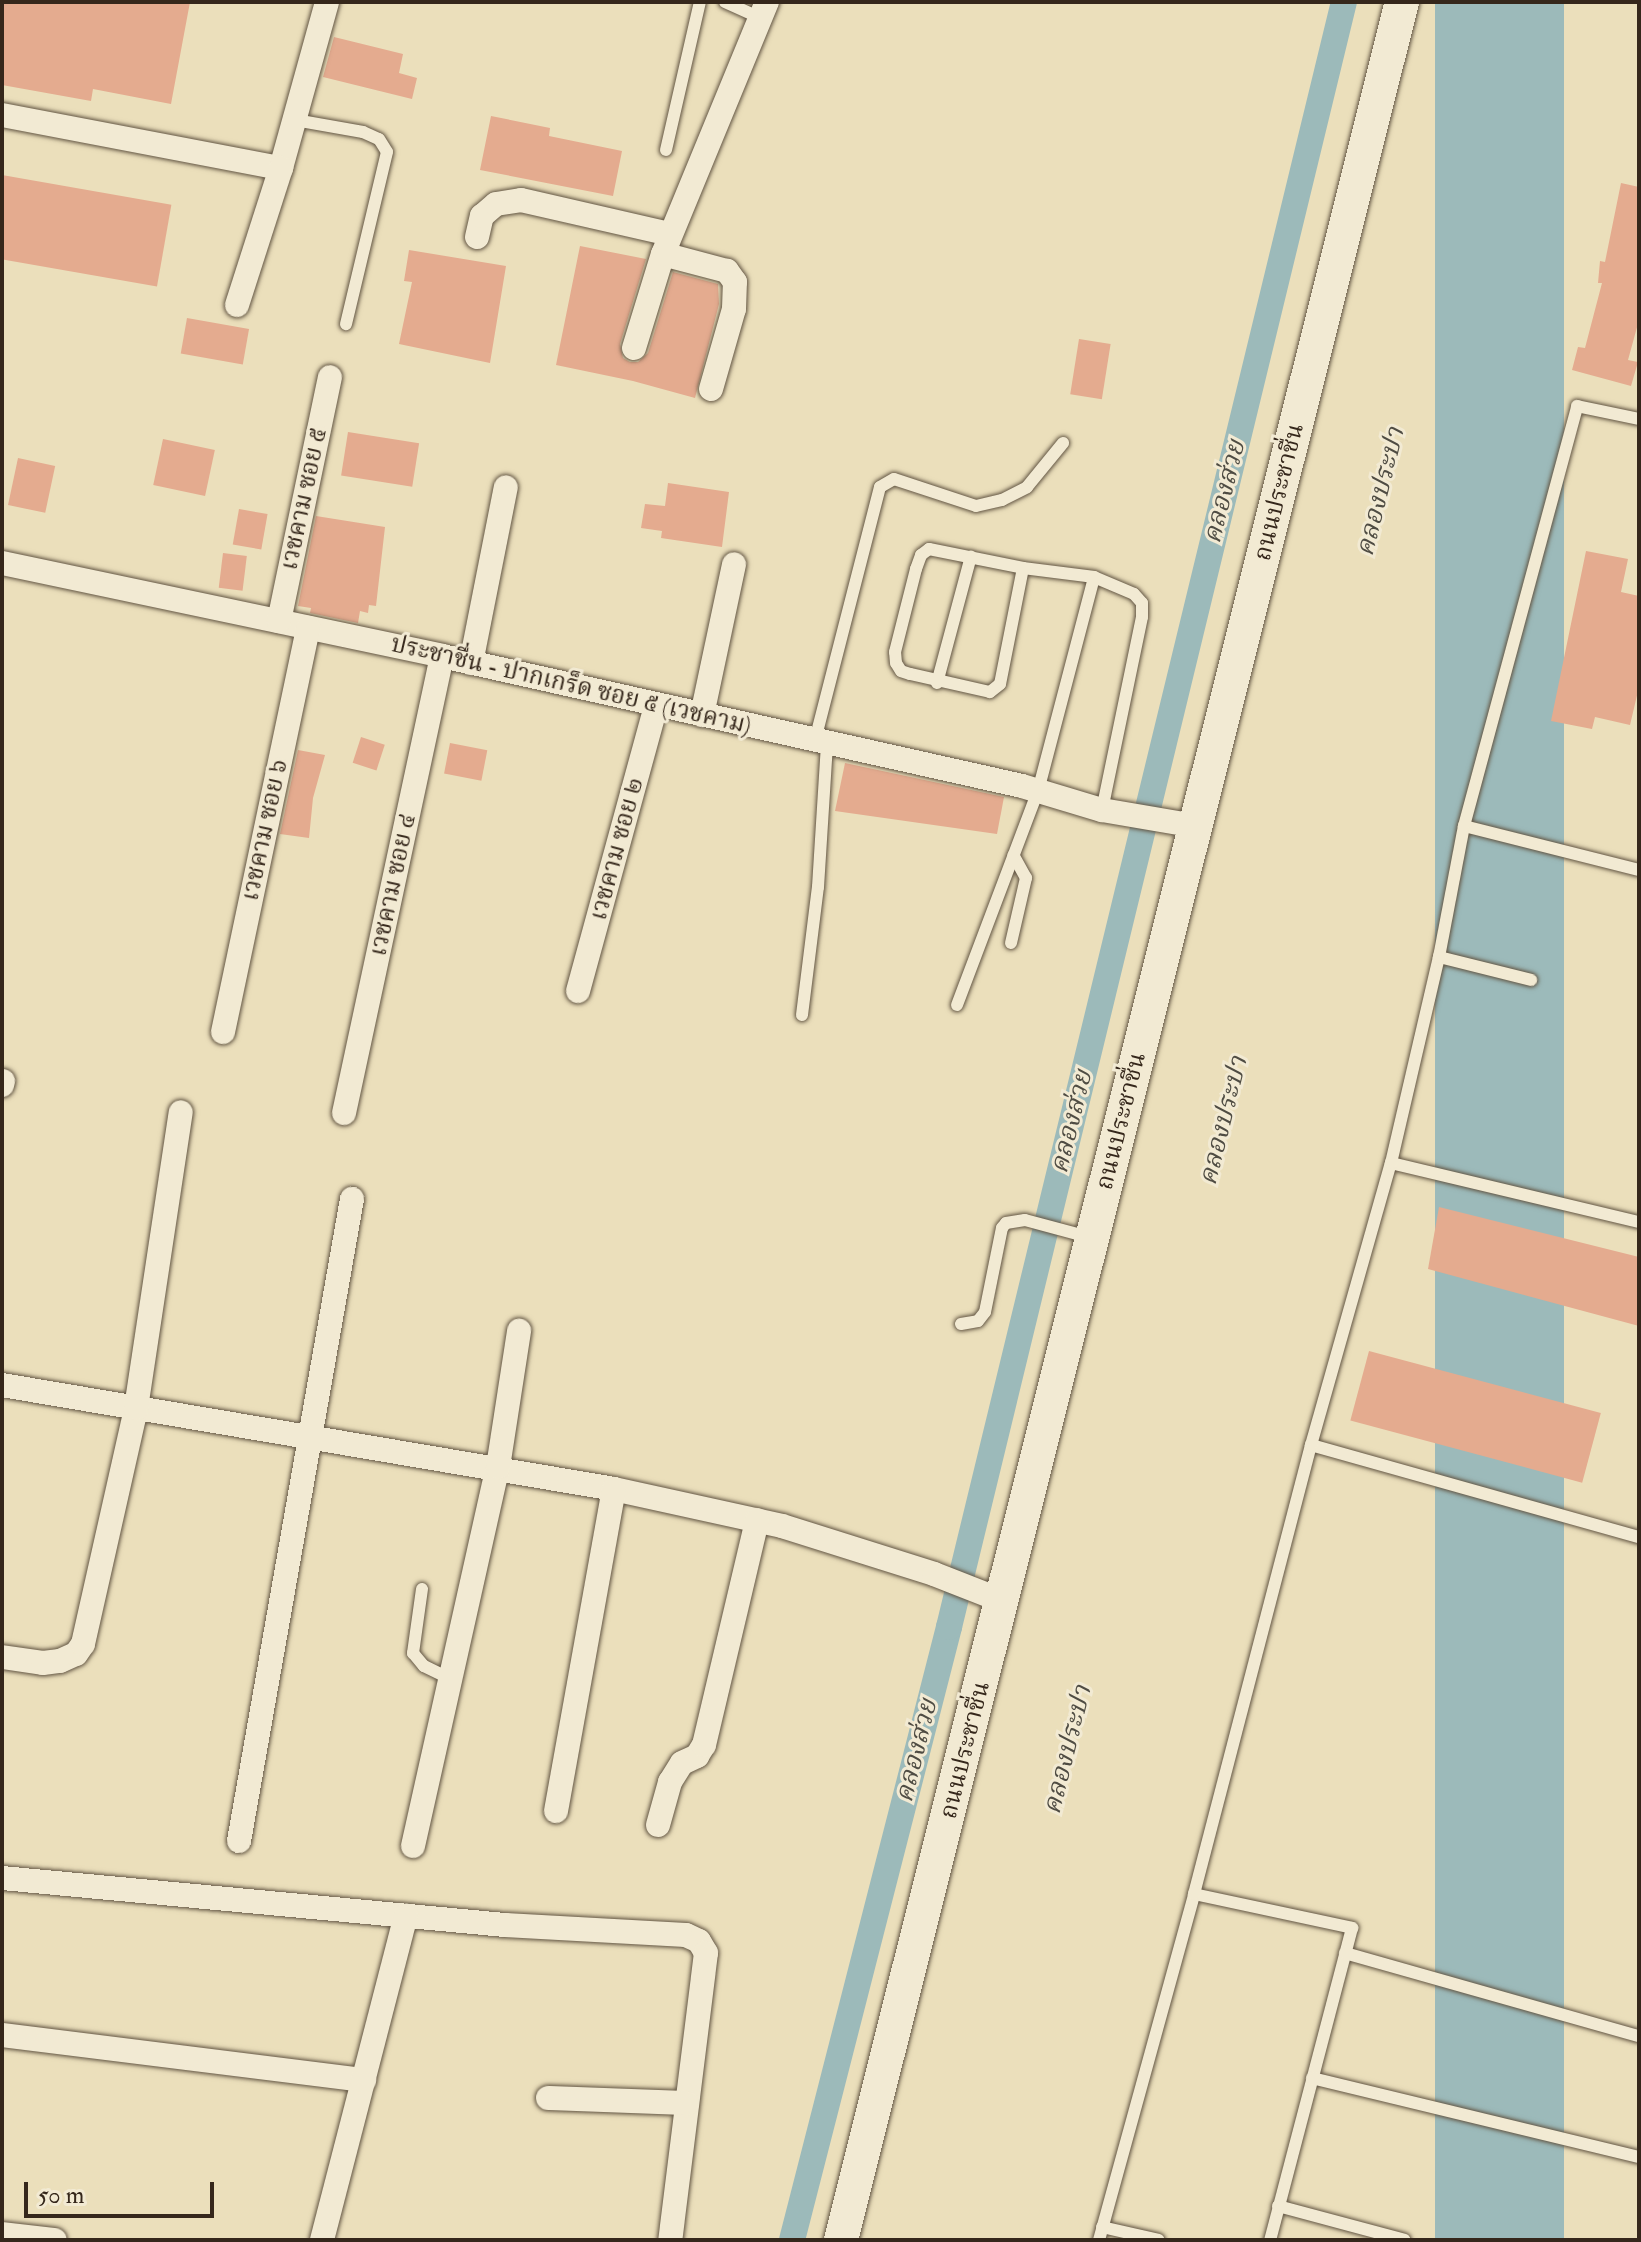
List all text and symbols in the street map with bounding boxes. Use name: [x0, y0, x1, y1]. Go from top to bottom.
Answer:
street label: ถนนประชาชื่น: [1248, 420, 1310, 564]
water label: คลองประปา: [1350, 424, 1412, 560]
street label: เวชคาม ซอย ๕: [275, 425, 333, 573]
water label: คลองส่วย: [1197, 437, 1253, 547]
street label: ประชาชื่น - ปากเกร็ด ซอย ๕ (เวชคาม): [388, 629, 754, 741]
street label: เวชคาม ซอย ๖: [236, 757, 294, 903]
street label: เวชคาม ซอย ๒: [584, 775, 650, 923]
street label: เวชคาม ซอย ๔: [364, 811, 422, 959]
street label: ถนนประชาชื่น: [1090, 1049, 1152, 1193]
water label: คลองประปา: [1193, 1053, 1255, 1189]
water label: คลองส่วย: [1044, 1067, 1100, 1177]
street label: ถนนประชาชื่น: [934, 1678, 996, 1822]
water label: คลองประปา: [1037, 1682, 1099, 1818]
water label: คลองส่วย: [889, 1696, 945, 1806]
scale bar: [28, 2166, 218, 2216]
text: 50 m: [38, 2180, 84, 2211]

